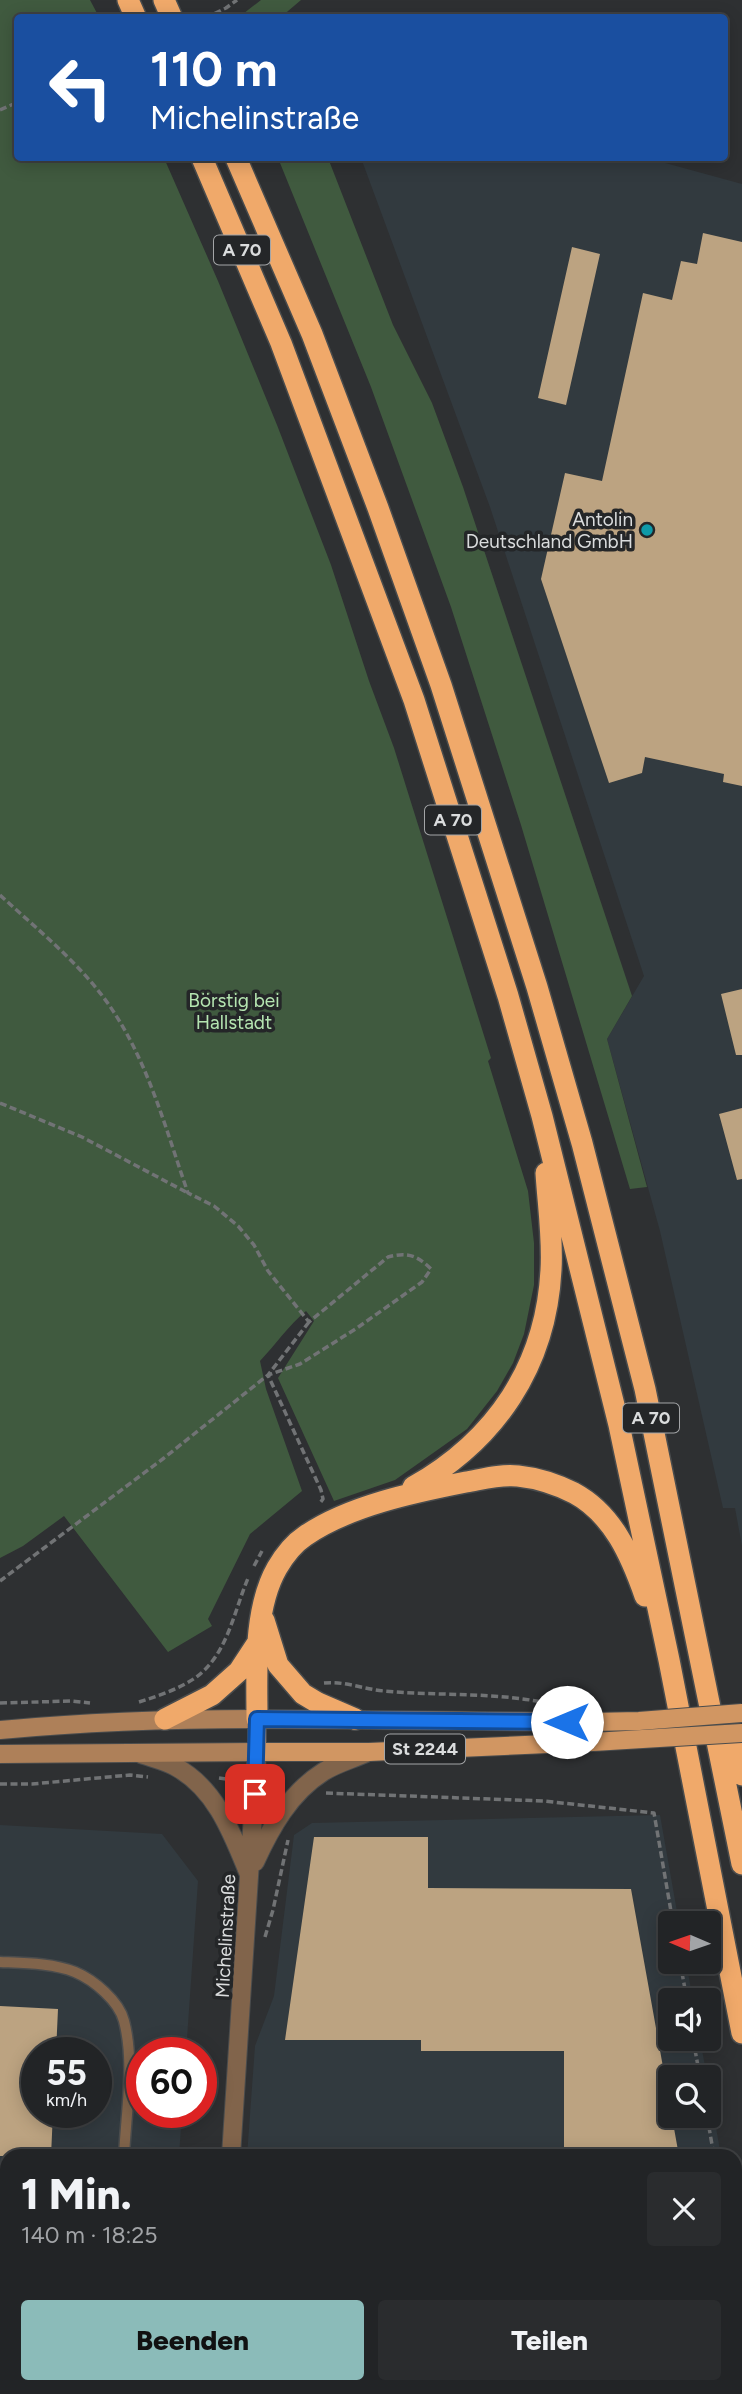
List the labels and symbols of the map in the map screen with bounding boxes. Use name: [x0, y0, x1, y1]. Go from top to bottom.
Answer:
road number: A 70: [214, 236, 270, 264]
place label: Antolin Deutschland GmbH: [466, 508, 633, 553]
marker: Antolin Deutschland GmbH: [639, 522, 655, 538]
road number: A 70: [425, 806, 481, 834]
park label: Börstig bei Hallstadt: [188, 989, 280, 1034]
road number: A 70: [623, 1404, 679, 1433]
position arrow: [530, 1685, 604, 1759]
road number: St 2244: [385, 1734, 465, 1764]
pin: [225, 1764, 285, 1824]
street label: Michelinstraße: [211, 1873, 240, 1999]
north arrow: [658, 1911, 721, 1974]
speed limit sign: 60: [126, 2037, 217, 2128]

